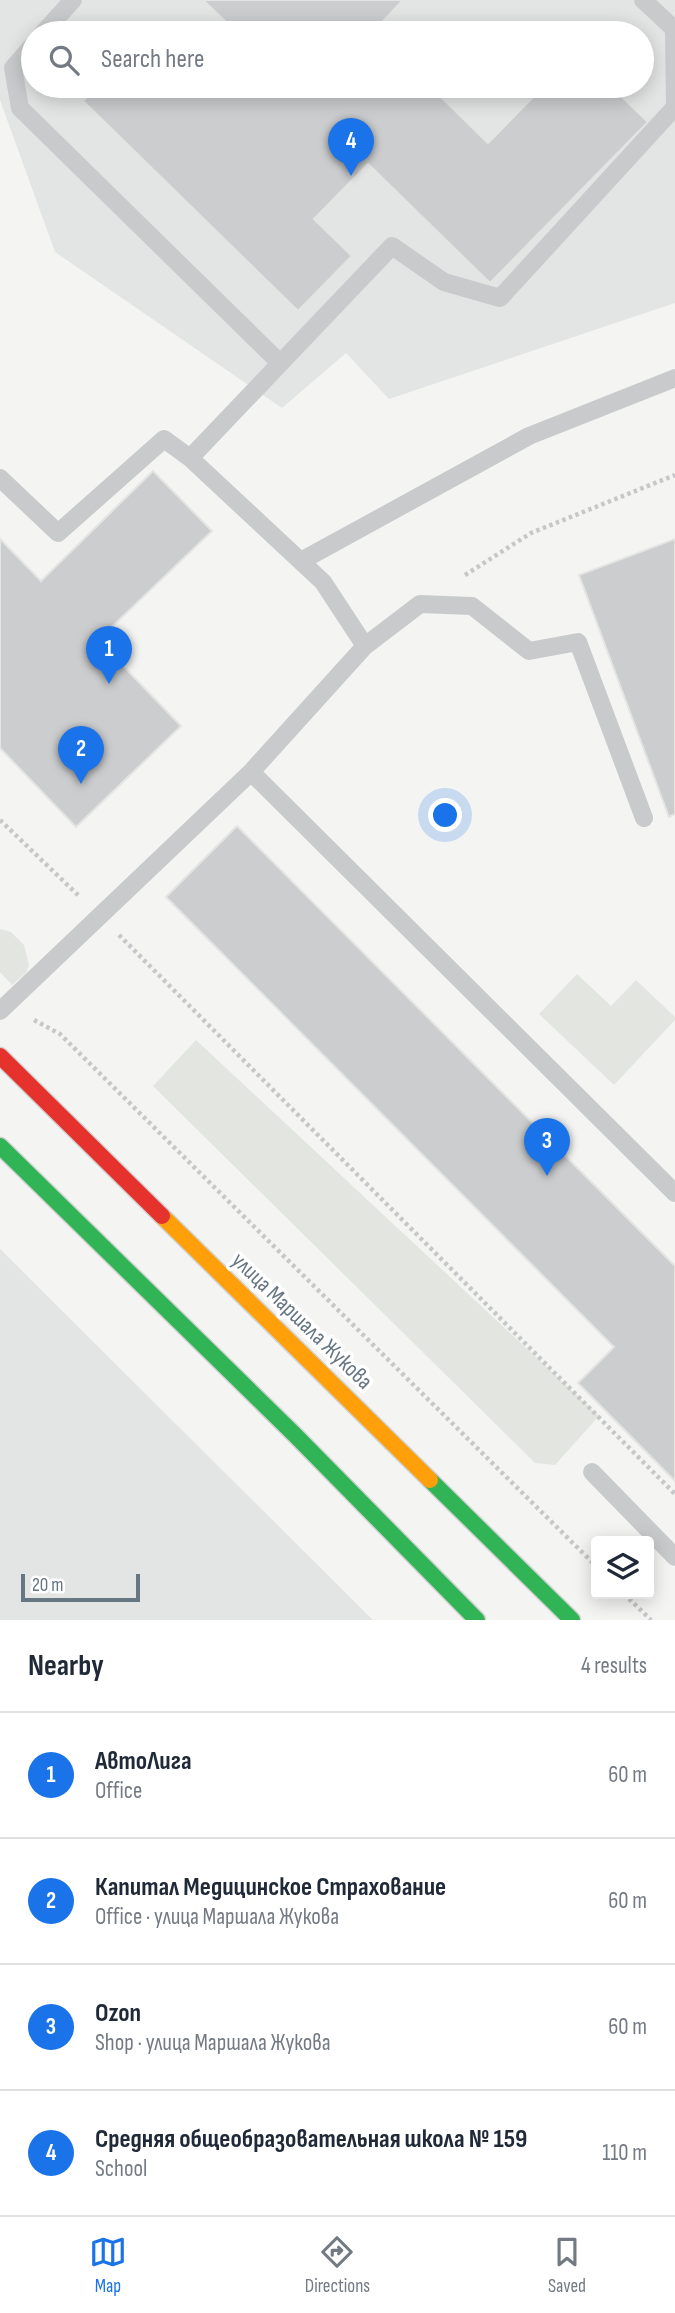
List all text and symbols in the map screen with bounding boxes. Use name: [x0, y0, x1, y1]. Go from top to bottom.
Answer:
search box: [21, 21, 654, 98]
icon: search: [45, 41, 83, 79]
text: Search here: [101, 44, 204, 75]
pin: 4: [328, 118, 374, 176]
pin: 1: [86, 626, 132, 684]
pin: 2: [58, 726, 104, 784]
your location: [428, 798, 462, 832]
pin: 3: [524, 1118, 570, 1176]
street label: улица Маршала Жукова: [226, 1247, 378, 1395]
map controls: [591, 1536, 654, 1599]
button: layers: [591, 1536, 654, 1599]
scale bar: [21, 1571, 140, 1603]
text: 20 m: [32, 1574, 64, 1597]
text: Nearby: [28, 1648, 104, 1684]
text: 4 results: [581, 1652, 647, 1680]
text: АвтоЛига: [95, 1746, 192, 1777]
text: 1: [46, 1761, 56, 1789]
text: 60 m: [608, 1761, 647, 1789]
text: Office: [95, 1777, 142, 1805]
text: Капитал Медицинское Страхование: [95, 1872, 446, 1903]
text: 2: [46, 1887, 56, 1915]
text: 60 m: [608, 1887, 647, 1915]
text: Office · улица Маршала Жукова: [95, 1903, 339, 1931]
text: Ozon: [95, 1998, 141, 2029]
text: 3: [46, 2013, 56, 2041]
text: 60 m: [608, 2013, 647, 2041]
text: Shop · улица Маршала Жукова: [95, 2029, 331, 2057]
text: Средняя общеобразовательная школа № 159: [95, 2124, 527, 2155]
text: 4: [46, 2139, 56, 2167]
text: 110 m: [602, 2139, 647, 2167]
text: School: [95, 2155, 147, 2183]
tab: Map: [89, 2233, 127, 2298]
tab: Directions: [305, 2233, 370, 2298]
tab: Saved: [548, 2233, 586, 2298]

